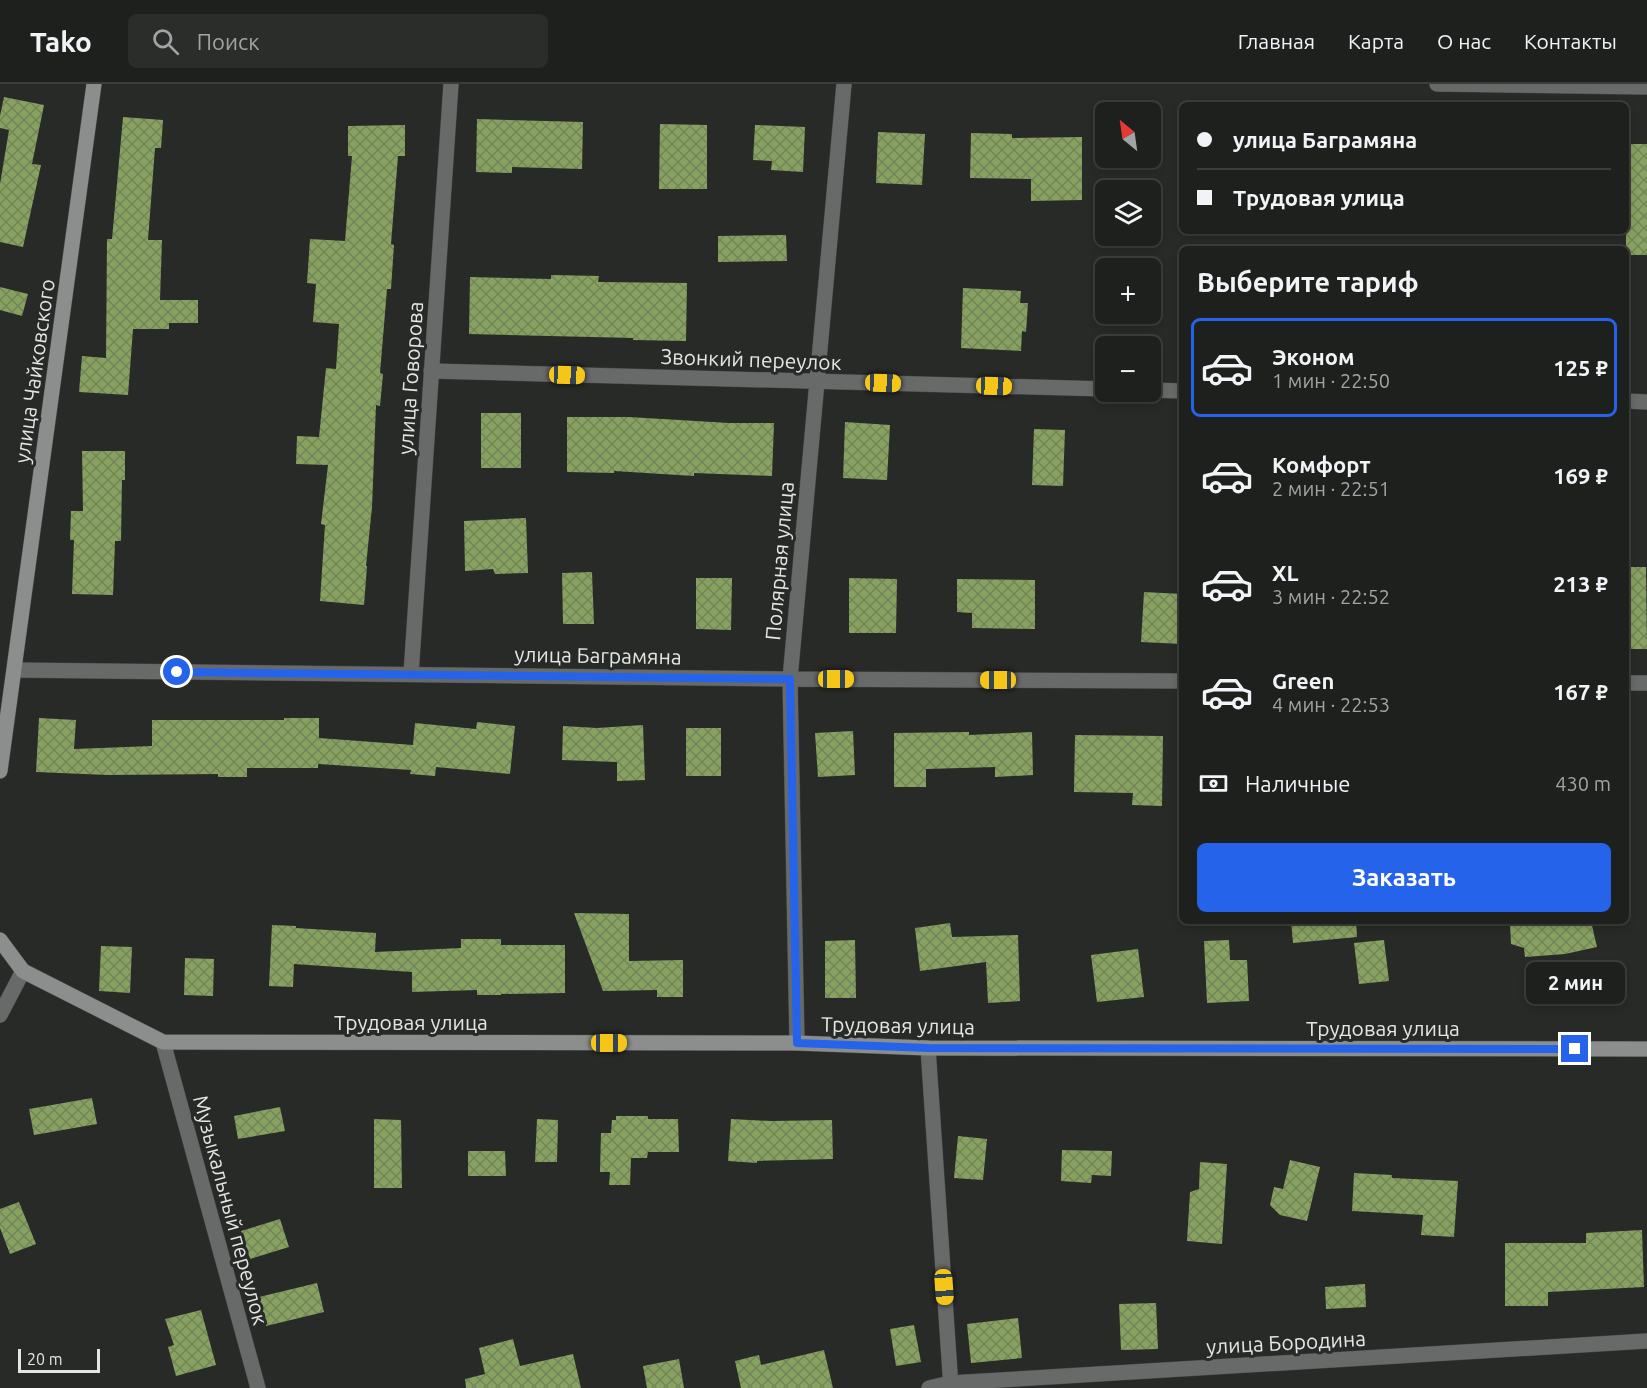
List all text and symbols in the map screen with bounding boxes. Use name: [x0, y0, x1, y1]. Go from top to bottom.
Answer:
search box: [128, 14, 548, 68]
icon: search: [149, 25, 182, 58]
text: Tako: [30, 26, 92, 57]
text: Поиск: [197, 29, 259, 54]
text: Главная: [1238, 29, 1315, 53]
text: Карта: [1348, 29, 1404, 53]
text: О нас: [1437, 29, 1491, 53]
text: Контакты: [1524, 29, 1617, 53]
north arrow: [1095, 102, 1161, 168]
map controls: [1095, 102, 1161, 402]
text: улица Баграмяна: [1233, 127, 1417, 152]
button: layers: [1095, 180, 1161, 246]
text: Трудовая улица: [1233, 185, 1405, 210]
button: +: [1095, 258, 1161, 324]
text: Выберите тариф: [1197, 267, 1419, 297]
street label: улица Чайковского: [9, 277, 59, 465]
street label: улица Говорова: [393, 300, 427, 456]
button: −: [1095, 336, 1161, 402]
icon: car: [1200, 341, 1254, 395]
street label: Звонкий переулок: [660, 344, 842, 374]
text: Эконом: [1272, 344, 1354, 369]
text: 125 ₽: [1553, 355, 1608, 380]
car: [549, 365, 585, 385]
text: 1 мин · 22:50: [1272, 369, 1390, 392]
car: [865, 373, 901, 393]
car: [976, 376, 1012, 396]
icon: car: [1200, 449, 1254, 503]
text: Комфорт: [1272, 452, 1371, 477]
text: 169 ₽: [1553, 463, 1608, 488]
text: 2 мин · 22:51: [1272, 477, 1390, 500]
street label: Полярная улица: [760, 481, 798, 641]
icon: car: [1200, 557, 1254, 611]
text: XL: [1272, 560, 1299, 585]
text: 213 ₽: [1553, 571, 1608, 596]
text: 3 мин · 22:52: [1272, 585, 1390, 608]
street label: улица Баграмяна: [514, 642, 682, 668]
route start: [163, 658, 190, 685]
icon: car: [1200, 665, 1254, 719]
text: Green: [1272, 668, 1334, 693]
car: [818, 670, 854, 688]
car: [980, 671, 1016, 689]
text: 167 ₽: [1553, 679, 1608, 704]
text: 4 мин · 22:53: [1272, 693, 1390, 716]
icon: cash: [1197, 767, 1230, 800]
text: Наличные: [1245, 771, 1350, 796]
text: 430 m: [1555, 772, 1611, 795]
button: Заказать: [1197, 843, 1611, 912]
callout: 2 мин: [1526, 962, 1624, 1004]
text: 2 мин: [1548, 971, 1603, 994]
street label: Трудовая улица: [334, 1010, 488, 1034]
street label: Трудовая улица: [821, 1012, 975, 1038]
street label: Трудовая улица: [1306, 1016, 1460, 1040]
car: [591, 1034, 627, 1052]
route end: [1561, 1035, 1588, 1062]
street label: Музыкальный переулок: [189, 1093, 273, 1328]
car: [934, 1268, 954, 1306]
street label: улица Бородина: [1206, 1326, 1366, 1358]
scale bar: [18, 1346, 100, 1374]
text: 20 m: [27, 1350, 63, 1368]

